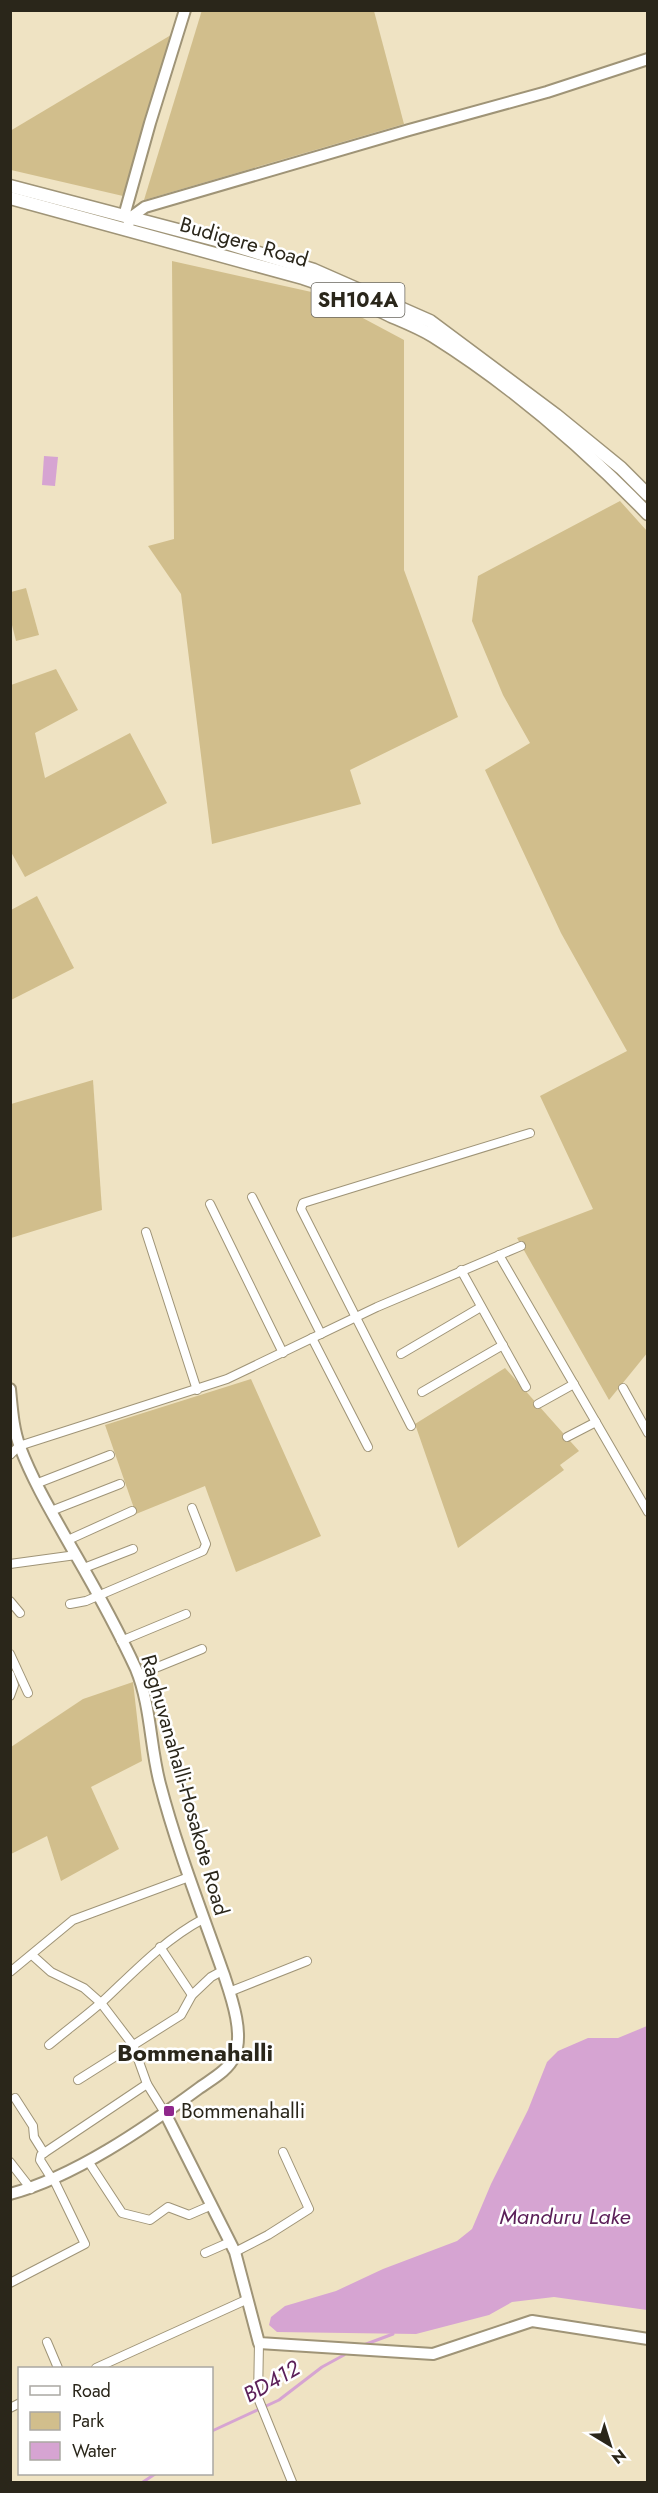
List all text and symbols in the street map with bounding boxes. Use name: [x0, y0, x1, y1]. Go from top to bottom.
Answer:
street label: Budigere Road: [176, 209, 312, 275]
road number: SH104A: [312, 283, 404, 317]
street label: Raghuvanahalli-Hosakote Road: [133, 1651, 237, 1919]
district label: Bommenahalli: [117, 2035, 273, 2070]
place label: Bommenahalli: [181, 2096, 305, 2126]
marker: Bommenahalli: [162, 2104, 176, 2118]
water label: Manduru Lake: [499, 2200, 631, 2232]
water label: BD412: [237, 2352, 306, 2410]
legend: [18, 2367, 213, 2475]
text: Road: [72, 2378, 111, 2404]
text: Park: [72, 2408, 104, 2434]
north arrow: [580, 2415, 640, 2475]
text: Water: [72, 2438, 117, 2464]
text: N: [607, 2443, 631, 2469]

